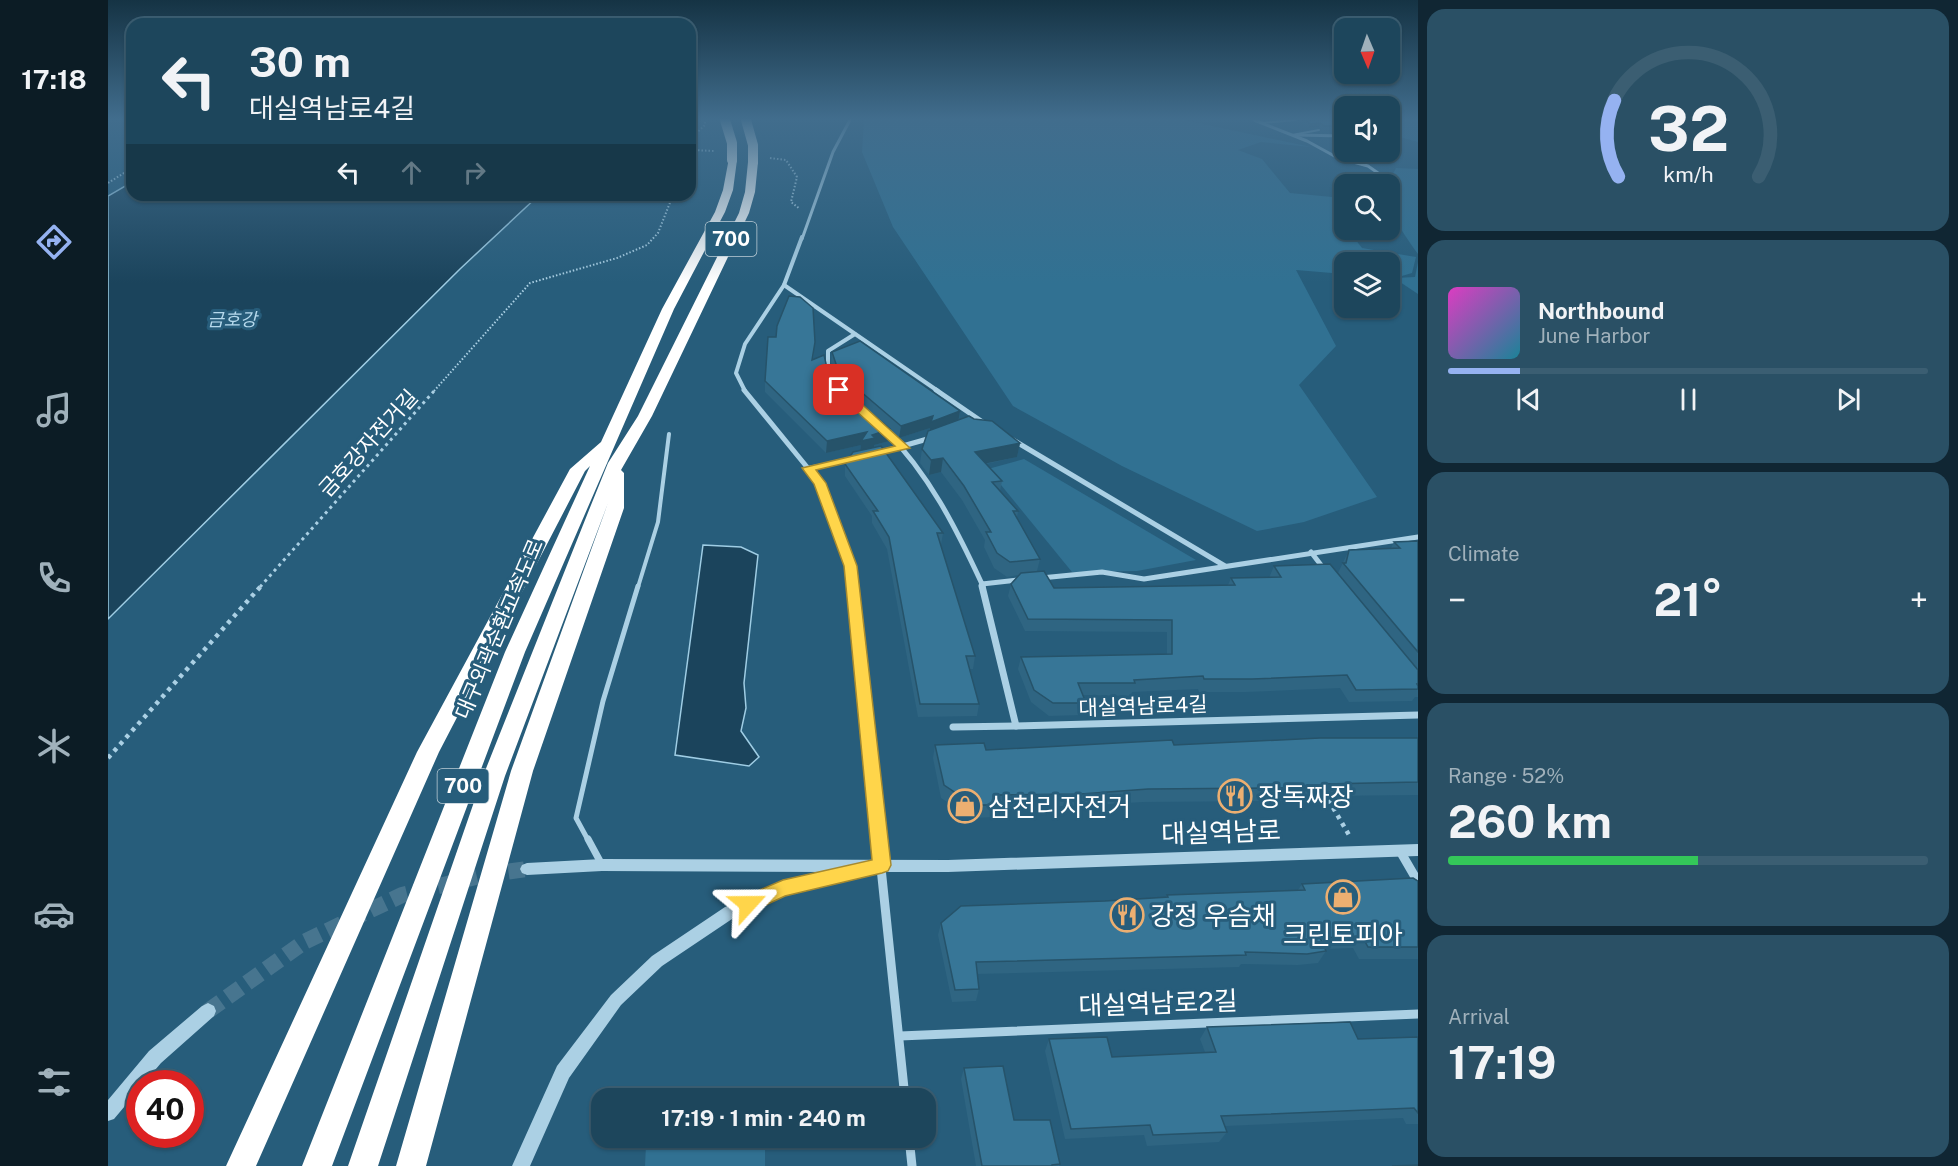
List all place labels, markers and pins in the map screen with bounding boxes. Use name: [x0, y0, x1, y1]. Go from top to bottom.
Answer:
pin: [813, 364, 864, 415]
restaurant icon: 장독짜장: [1217, 778, 1253, 814]
place label: 장독짜장: [1258, 781, 1354, 812]
shop icon: 삼천리자전거: [947, 788, 983, 824]
place label: 삼천리자전거: [988, 791, 1132, 822]
shop icon: 크린토피아: [1325, 879, 1361, 915]
restaurant icon: 강정 우슴채: [1109, 897, 1145, 933]
place label: 강정 우슴채: [1150, 900, 1276, 931]
place label: 크린토피아: [1283, 919, 1403, 950]

